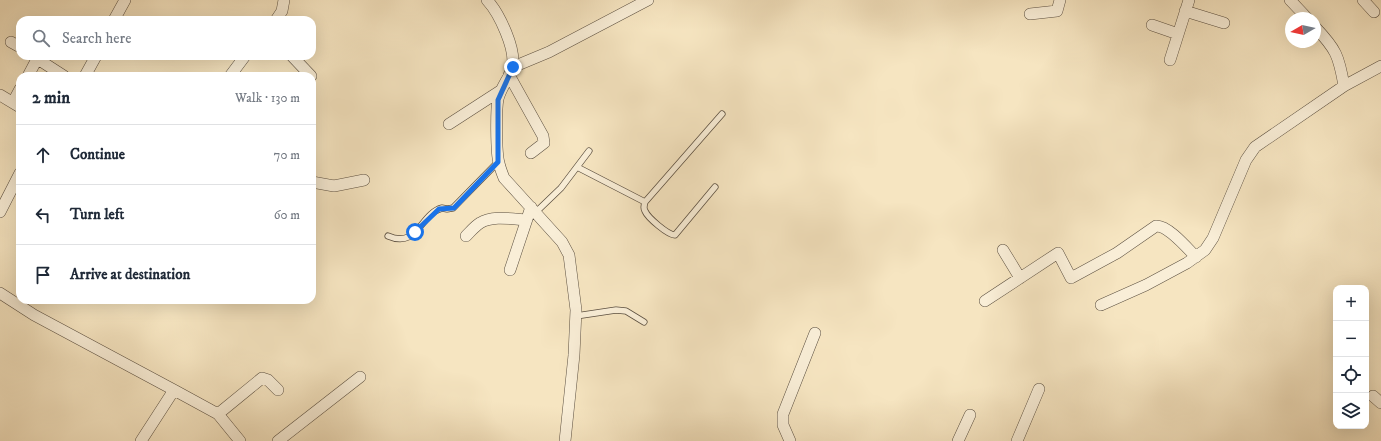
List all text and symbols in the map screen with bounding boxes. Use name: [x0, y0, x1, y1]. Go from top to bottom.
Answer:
north arrow: [1285, 12, 1321, 48]
search box: [16, 16, 316, 60]
icon: search: [30, 27, 52, 49]
text: Search here: [62, 29, 131, 48]
route end: [504, 58, 522, 76]
text: 2 min: [32, 87, 70, 109]
text: Walk · 130 m: [235, 90, 300, 106]
icon: ahead: [32, 144, 54, 166]
text: Continue: [70, 145, 125, 164]
text: 70 m: [274, 147, 300, 163]
icon: left: [32, 204, 54, 226]
text: Turn left: [70, 205, 124, 224]
text: 60 m: [274, 207, 300, 223]
route start: [406, 223, 424, 241]
icon: arrive: [32, 264, 54, 286]
text: Arrive at destination: [70, 265, 190, 284]
map controls: [1333, 285, 1369, 429]
button: +: [1333, 285, 1369, 321]
button: −: [1333, 321, 1369, 357]
button: locate: [1333, 357, 1369, 393]
button: layers: [1333, 393, 1369, 429]

